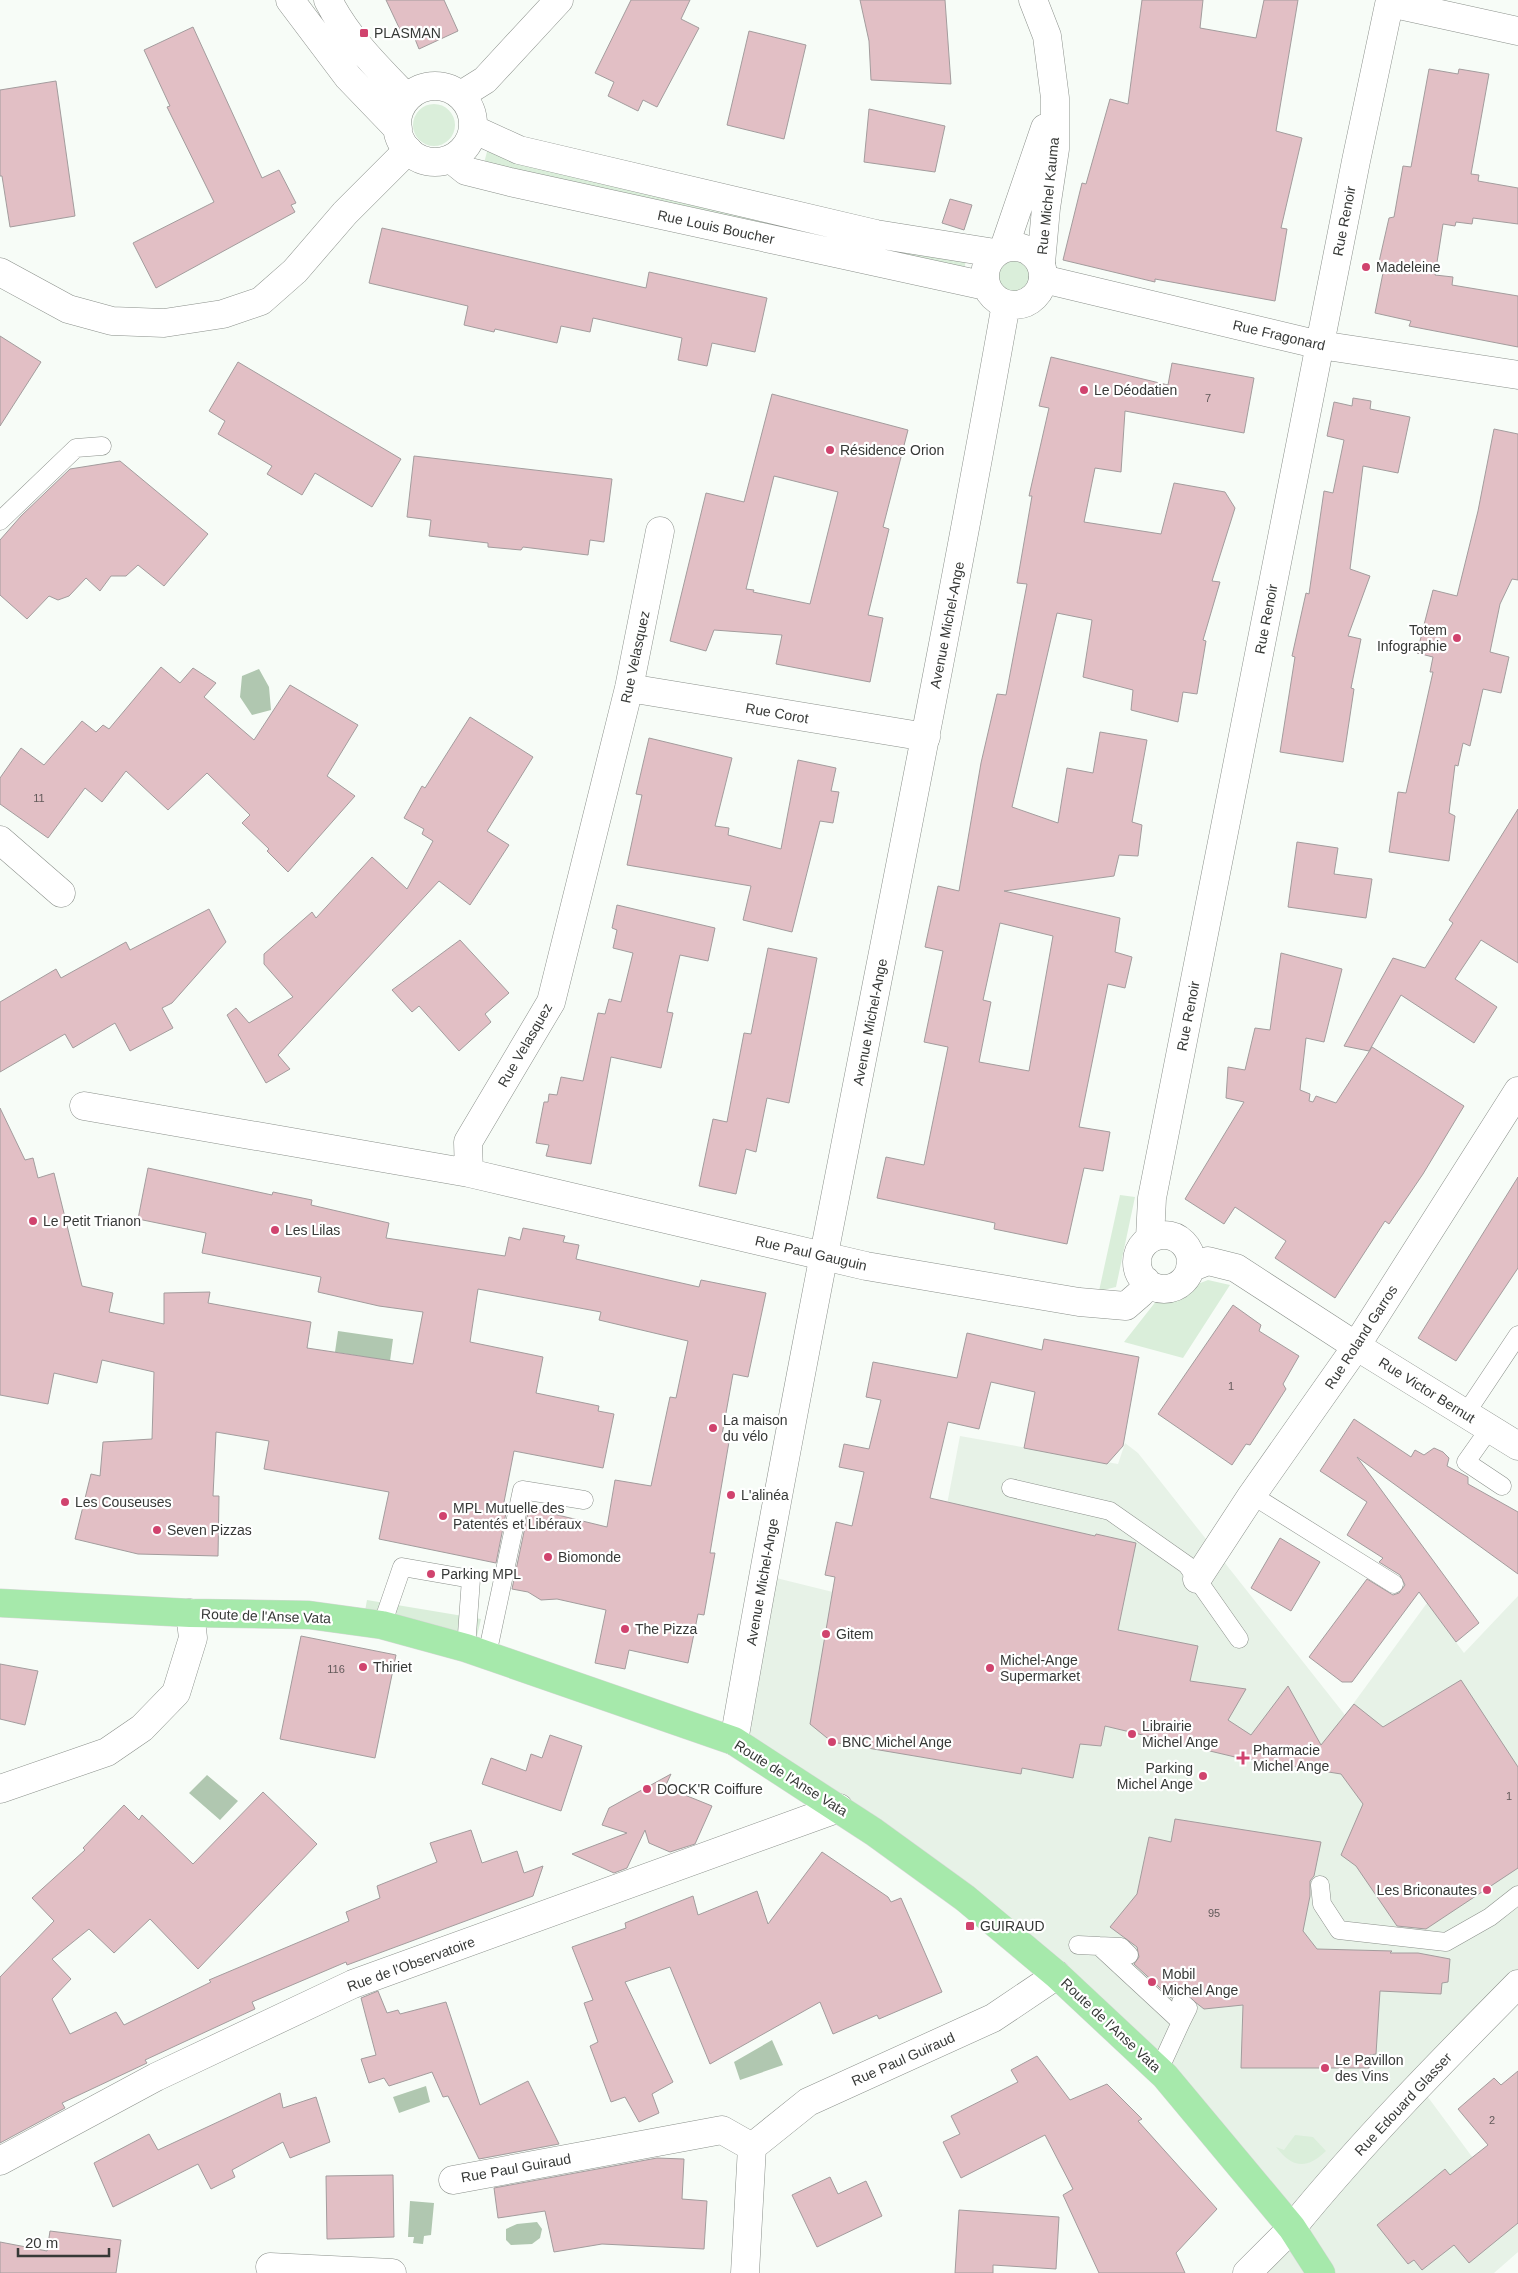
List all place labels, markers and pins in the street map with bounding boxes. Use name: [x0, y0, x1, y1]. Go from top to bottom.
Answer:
place label: PLASMAN: [374, 25, 441, 41]
marker: PLASMAN: [358, 27, 370, 39]
place label: Madeleine: [1376, 259, 1441, 275]
marker: Madeleine: [1360, 261, 1372, 273]
place label: Le Déodatien: [1094, 382, 1177, 398]
marker: Le Déodatien: [1078, 384, 1090, 396]
place label: Résidence Orion: [840, 442, 944, 458]
marker: Résidence Orion: [824, 444, 836, 456]
place label: Totem Infographie: [1377, 622, 1447, 654]
marker: Totem Infographie: [1451, 632, 1463, 644]
place label: Le Petit Trianon: [43, 1213, 141, 1229]
marker: Le Petit Trianon: [27, 1215, 39, 1227]
place label: Les Lilas: [285, 1222, 340, 1238]
marker: Les Lilas: [269, 1224, 281, 1236]
place label: La maison du vélo: [723, 1412, 788, 1444]
marker: La maison du vélo: [707, 1422, 719, 1434]
place label: L'alinéa: [741, 1487, 789, 1503]
marker: L'alinéa: [725, 1489, 737, 1501]
place label: Les Couseuses: [75, 1494, 172, 1510]
marker: Les Couseuses: [59, 1496, 71, 1508]
place label: MPL Mutuelle des Patentés et Libéraux: [453, 1500, 581, 1532]
marker: MPL Mutuelle des Patentés et Libéraux: [437, 1510, 449, 1522]
place label: Seven Pizzas: [167, 1522, 252, 1538]
marker: Seven Pizzas: [151, 1524, 163, 1536]
place label: Biomonde: [558, 1549, 621, 1565]
marker: Biomonde: [542, 1551, 554, 1563]
place label: Parking MPL: [441, 1566, 521, 1582]
marker: Parking MPL: [425, 1568, 437, 1580]
place label: The Pizza: [635, 1621, 697, 1637]
marker: The Pizza: [619, 1623, 631, 1635]
place label: Gitem: [836, 1626, 873, 1642]
marker: Gitem: [820, 1628, 832, 1640]
place label: Michel-Ange Supermarket: [1000, 1652, 1080, 1684]
place label: Thiriet: [373, 1659, 412, 1675]
marker: Thiriet: [357, 1661, 369, 1673]
marker: Michel-Ange Supermarket: [984, 1662, 996, 1674]
place label: Librairie Michel Ange: [1142, 1718, 1218, 1750]
marker: Librairie Michel Ange: [1126, 1728, 1138, 1740]
place label: BNC Michel Ange: [842, 1734, 952, 1750]
marker: BNC Michel Ange: [826, 1736, 838, 1748]
place label: Pharmacie Michel Ange: [1253, 1742, 1329, 1774]
marker: Pharmacie Michel Ange: [1237, 1752, 1249, 1764]
place label: Parking Michel Ange: [1117, 1760, 1193, 1792]
marker: Parking Michel Ange: [1197, 1770, 1209, 1782]
place label: DOCK'R Coiffure: [657, 1781, 763, 1797]
marker: DOCK'R Coiffure: [641, 1783, 653, 1795]
place label: Les Briconautes: [1377, 1882, 1477, 1898]
marker: Les Briconautes: [1481, 1884, 1493, 1896]
place label: GUIRAUD: [980, 1918, 1045, 1934]
marker: GUIRAUD: [964, 1920, 976, 1932]
place label: Mobil Michel Ange: [1162, 1966, 1238, 1998]
marker: Mobil Michel Ange: [1146, 1976, 1158, 1988]
place label: Le Pavillon des Vins: [1335, 2052, 1404, 2084]
marker: Le Pavillon des Vins: [1319, 2062, 1331, 2074]

